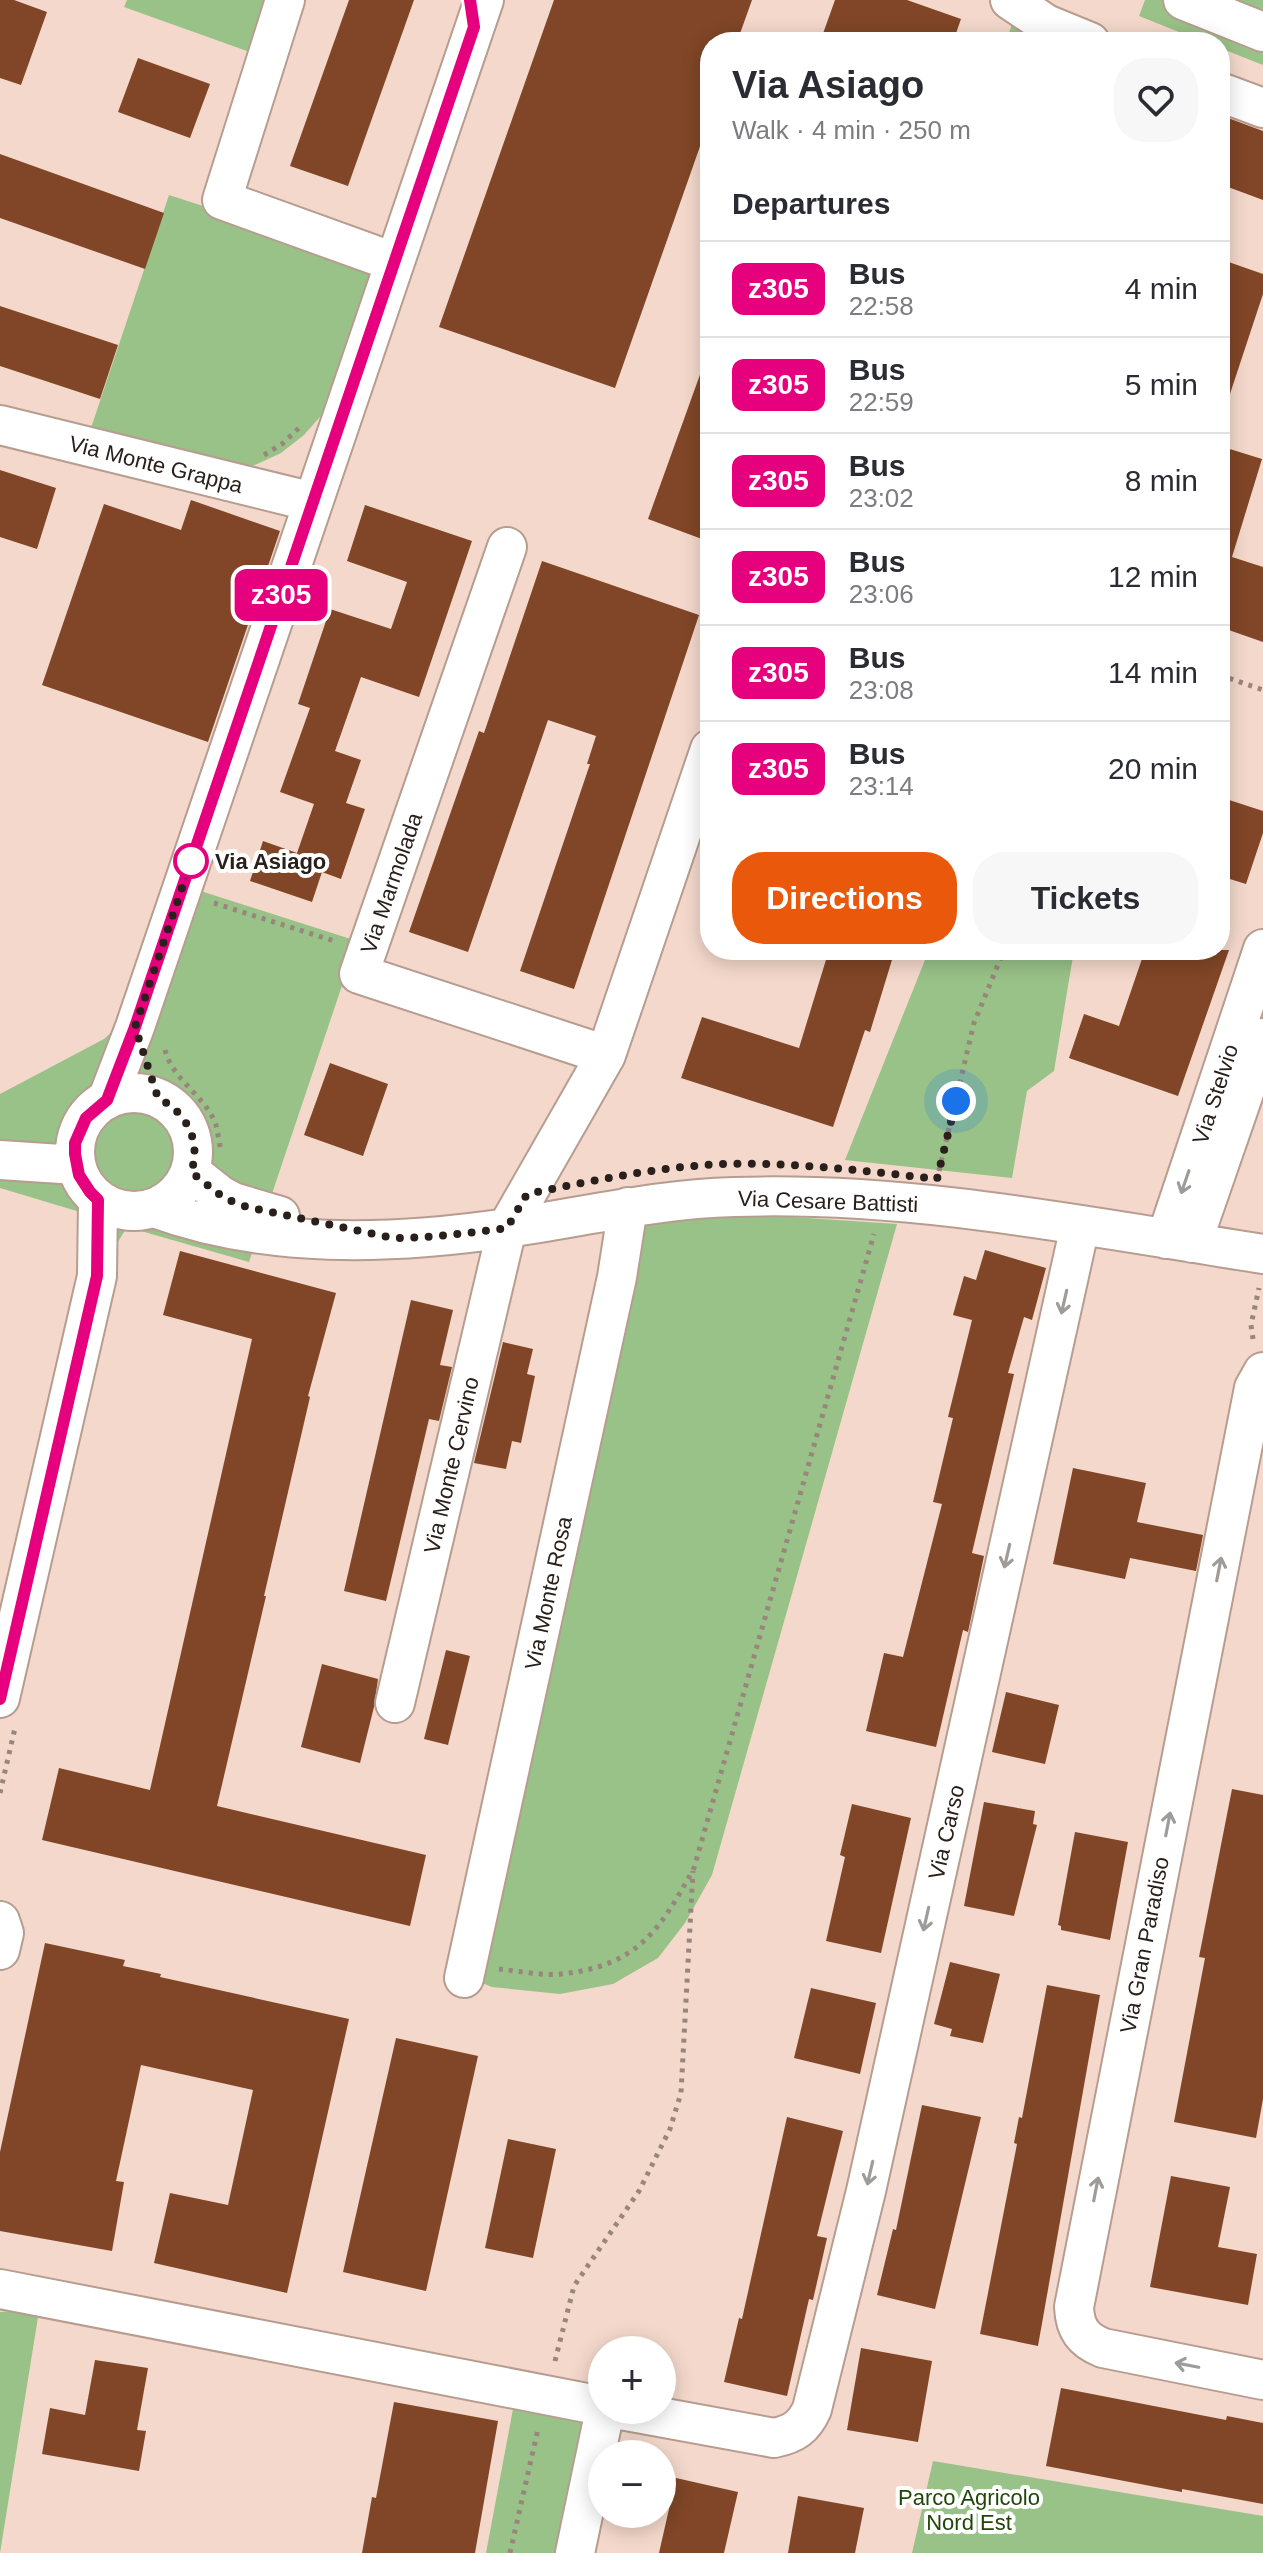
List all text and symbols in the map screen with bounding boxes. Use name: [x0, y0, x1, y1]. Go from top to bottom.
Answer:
button: heart: [1114, 58, 1198, 142]
text: Via Asiago: [732, 64, 924, 106]
text: Walk · 4 min · 250 m: [732, 115, 971, 145]
text: Departures: [732, 187, 890, 220]
text: Bus: [849, 257, 905, 290]
text: 4 min: [1125, 272, 1198, 305]
text: z305: [748, 273, 809, 304]
text: 22:58: [849, 291, 914, 321]
text: Bus: [849, 353, 905, 386]
text: 5 min: [1125, 368, 1198, 401]
text: z305: [748, 369, 809, 400]
text: 22:59: [849, 387, 914, 417]
street label: Via Monte Grappa: [66, 431, 246, 498]
text: Bus: [849, 449, 905, 482]
text: 8 min: [1125, 464, 1198, 497]
text: z305: [748, 465, 809, 496]
text: 23:02: [849, 483, 914, 513]
text: Bus: [849, 545, 905, 578]
text: 12 min: [1108, 560, 1198, 593]
text: z305: [748, 561, 809, 592]
line badge: z305: [225, 569, 337, 621]
text: z305: [251, 579, 311, 610]
text: 23:06: [849, 579, 914, 609]
text: Bus: [849, 641, 905, 674]
text: 14 min: [1108, 656, 1198, 689]
text: z305: [748, 657, 809, 688]
text: 23:08: [849, 675, 914, 705]
text: Bus: [849, 737, 905, 770]
text: 20 min: [1108, 752, 1198, 785]
text: z305: [748, 753, 809, 784]
text: 23:14: [849, 771, 914, 801]
street label: Via Marmolada: [356, 809, 428, 957]
marker: Via Asiago: [174, 844, 208, 878]
place label: Via Asiago: [215, 849, 326, 874]
button: Directions: [732, 852, 957, 944]
button: Tickets: [973, 852, 1198, 944]
street label: Via Stelvio: [1188, 1041, 1243, 1147]
your location: [936, 1081, 976, 1121]
one-way arrow: [1177, 1169, 1191, 1194]
street label: Via Cesare Battisti: [737, 1186, 919, 1217]
one-way arrow: [1056, 1289, 1071, 1315]
street label: Via Monte Cervino: [419, 1374, 484, 1556]
street label: Via Monte Rosa: [520, 1513, 577, 1672]
one-way arrow: [999, 1543, 1014, 1569]
one-way arrow: [1212, 1557, 1227, 1582]
street label: Via Carso: [923, 1782, 969, 1882]
one-way arrow: [1162, 1812, 1177, 1838]
street label: Via Gran Paradiso: [1115, 1855, 1174, 2036]
one-way arrow: [918, 1906, 933, 1932]
one-way arrow: [862, 2160, 877, 2185]
one-way arrow: [1090, 2177, 1105, 2202]
map controls: [588, 2336, 676, 2528]
button: +: [588, 2336, 676, 2424]
one-way arrow: [1174, 2357, 1200, 2372]
button: −: [588, 2440, 676, 2528]
park label: Parco Agricolo Nord Est: [898, 2485, 1040, 2535]

